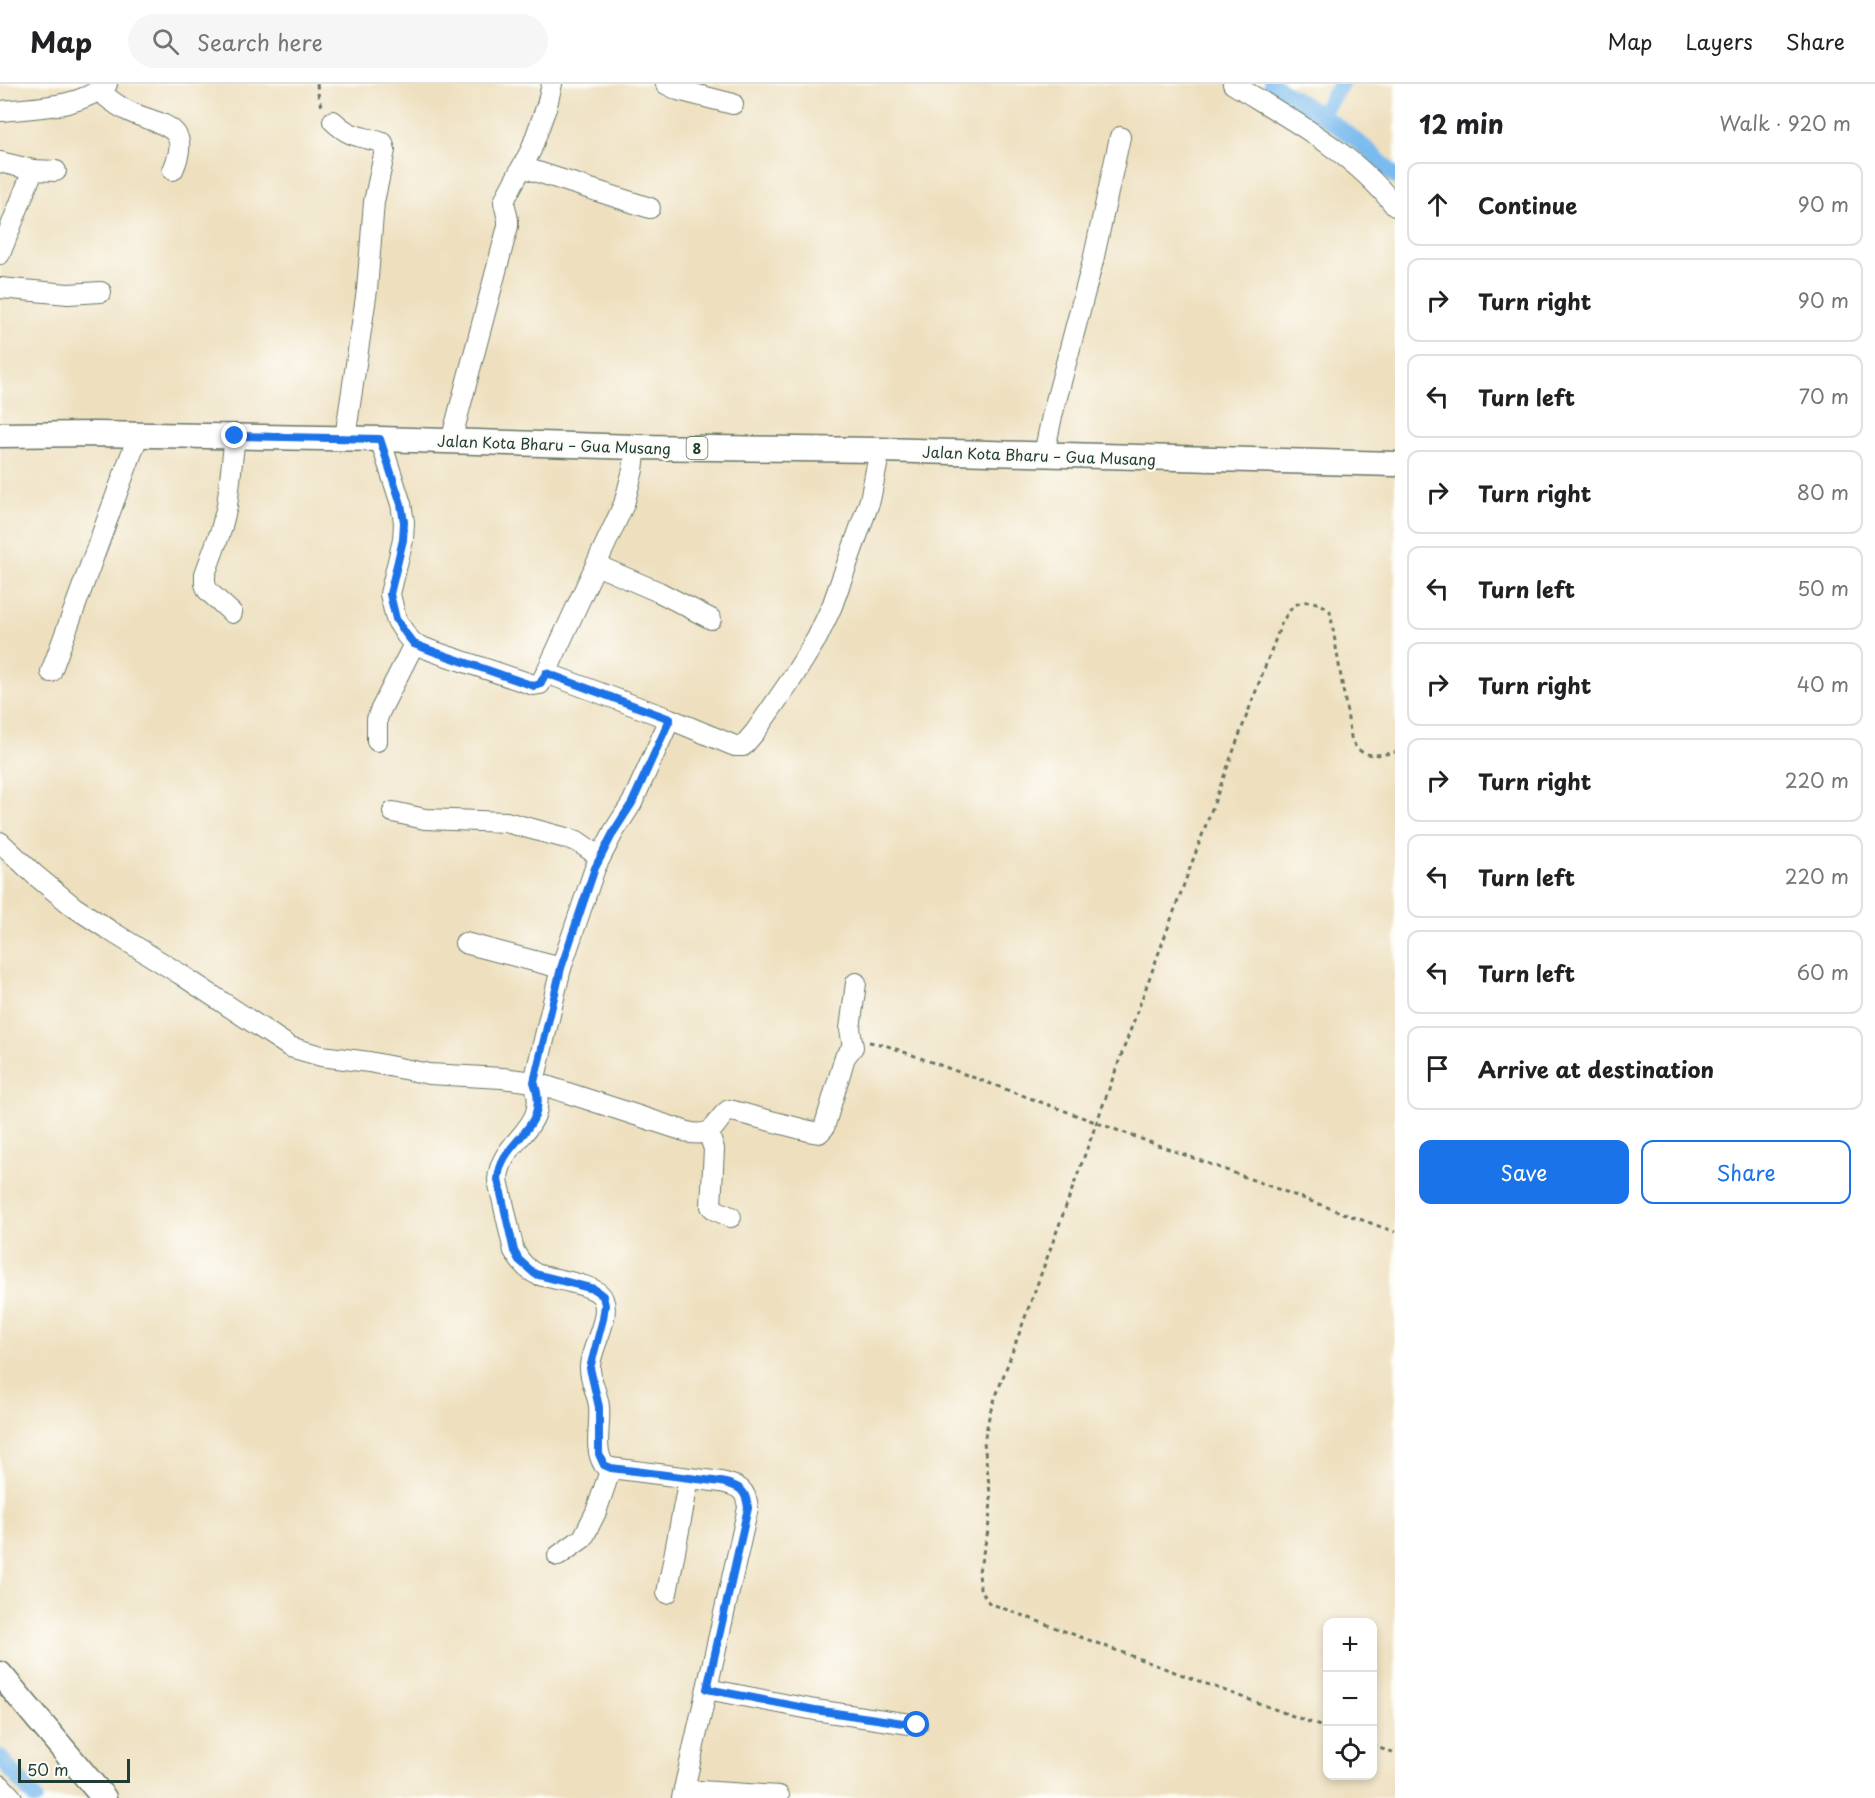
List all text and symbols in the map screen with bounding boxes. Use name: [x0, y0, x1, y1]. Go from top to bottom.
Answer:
search box: [128, 14, 548, 68]
text: Map: [30, 20, 92, 63]
icon: search: [149, 25, 182, 58]
text: Search here: [197, 25, 323, 58]
text: Map: [1608, 25, 1652, 57]
text: Layers: [1685, 25, 1753, 57]
text: Share: [1786, 25, 1845, 57]
text: 12 min: [1419, 104, 1504, 143]
text: Walk · 920 m: [1719, 108, 1851, 138]
icon: ahead: [1421, 188, 1454, 221]
text: Continue: [1478, 188, 1577, 221]
text: 90 m: [1798, 189, 1849, 219]
icon: right: [1421, 284, 1454, 317]
text: Turn right: [1478, 284, 1591, 317]
text: 90 m: [1798, 285, 1849, 315]
icon: left: [1421, 380, 1454, 413]
text: Turn left: [1478, 380, 1575, 413]
text: 70 m: [1799, 381, 1849, 411]
route end: [221, 422, 247, 448]
street label: Jalan Kota Bharu – Gua Musang: [437, 428, 671, 460]
road number: 8: [686, 437, 708, 459]
street label: Jalan Kota Bharu – Gua Musang: [922, 439, 1156, 471]
icon: right: [1421, 476, 1454, 509]
text: Turn right: [1478, 476, 1591, 509]
text: 80 m: [1797, 477, 1849, 507]
icon: left: [1421, 572, 1454, 605]
text: Turn left: [1478, 572, 1575, 605]
text: 50 m: [1797, 573, 1849, 603]
icon: right: [1421, 668, 1454, 701]
text: Turn right: [1478, 668, 1591, 701]
text: 40 m: [1797, 669, 1849, 699]
icon: right: [1421, 764, 1454, 797]
text: Turn right: [1478, 764, 1591, 797]
text: 220 m: [1785, 765, 1849, 795]
icon: left: [1421, 860, 1454, 893]
text: Turn left: [1478, 860, 1575, 893]
text: 220 m: [1785, 861, 1849, 891]
icon: left: [1421, 956, 1454, 989]
text: Turn left: [1478, 956, 1575, 989]
text: 60 m: [1797, 957, 1849, 987]
icon: arrive: [1421, 1052, 1454, 1085]
text: Arrive at destination: [1478, 1052, 1714, 1085]
button: Save: [1419, 1140, 1629, 1204]
button: Share: [1641, 1140, 1851, 1204]
map controls: [1323, 1618, 1377, 1780]
button: +: [1323, 1618, 1377, 1672]
button: −: [1323, 1672, 1377, 1726]
route start: [903, 1711, 929, 1737]
button: locate: [1323, 1726, 1377, 1780]
scale bar: [18, 1756, 130, 1784]
text: 50 m: [27, 1757, 68, 1781]

